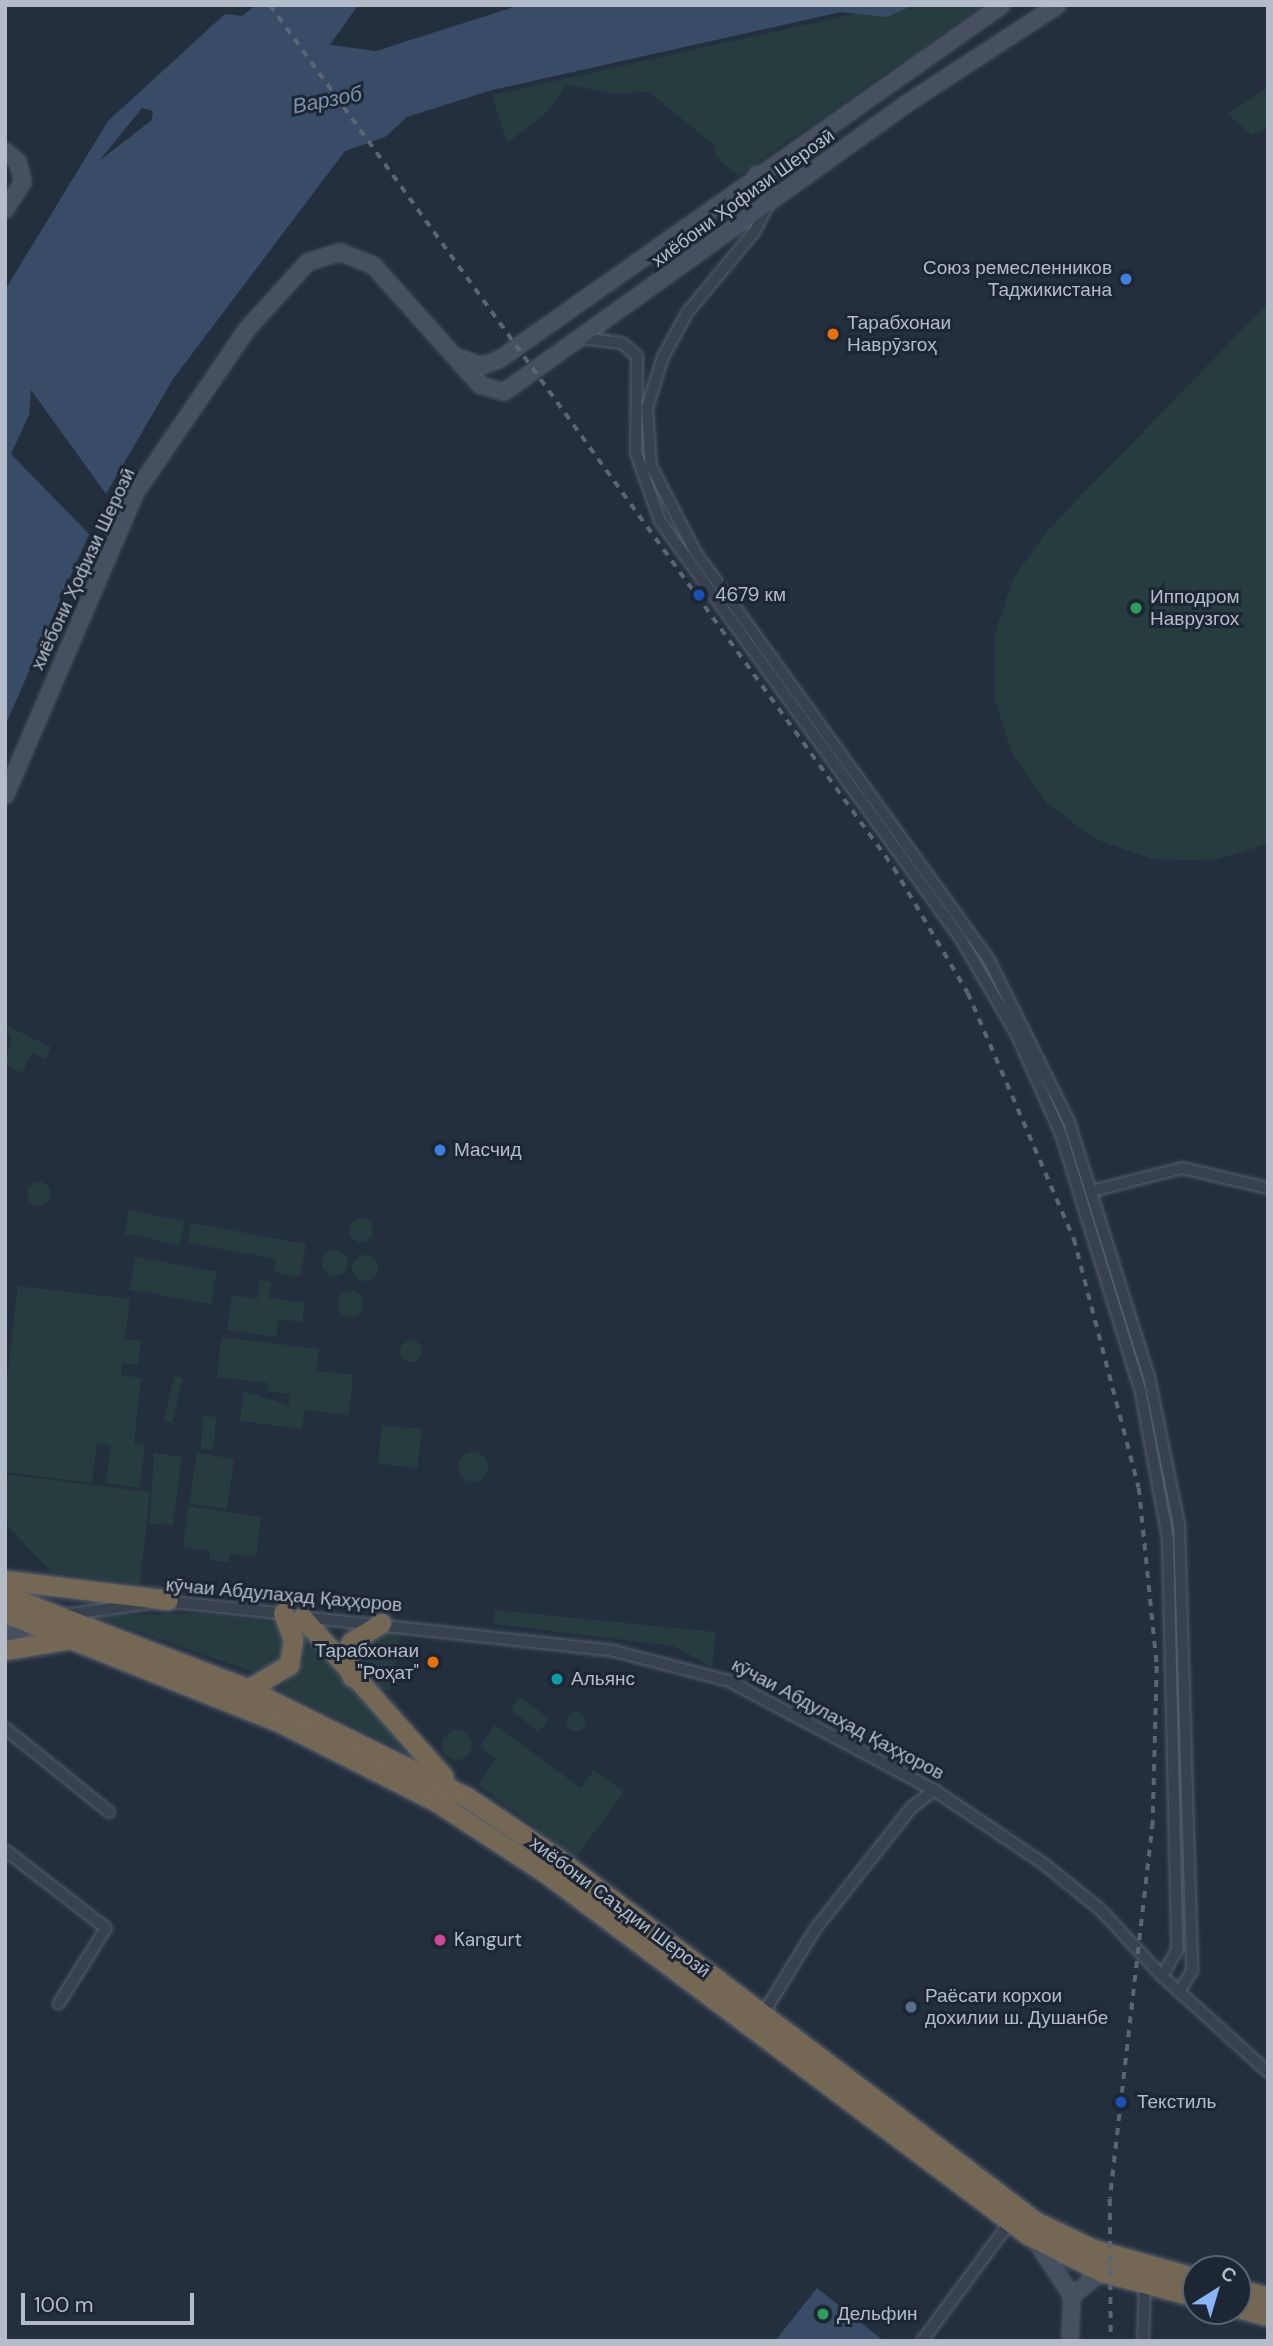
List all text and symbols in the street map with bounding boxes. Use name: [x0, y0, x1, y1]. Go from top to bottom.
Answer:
water label: Варзоб: [290, 81, 364, 119]
street label: хиёбони Ҳофизи Шерозӣ: [647, 124, 839, 272]
place label: Союз ремесленников Таджикистана: [923, 257, 1112, 301]
marker: Союз ремесленников Таджикистана: [1118, 271, 1134, 287]
place label: Тарабхонаи Наврӯзгоҳ: [847, 312, 951, 356]
marker: Тарабхонаи Наврӯзгоҳ: [825, 326, 841, 342]
street label: хиёбони Ҳофизи Шерозӣ: [26, 464, 140, 674]
place label: 4679 км: [715, 584, 786, 606]
marker: 4679 км: [689, 585, 709, 605]
place label: Ипподром Наврузгох: [1150, 586, 1240, 630]
marker: Ипподром Наврузгох: [1128, 600, 1144, 616]
place label: Масчид: [454, 1139, 521, 1161]
marker: Масчид: [432, 1142, 448, 1158]
street label: кӯчаи Абдулаҳад Қаҳҳоров: [165, 1573, 403, 1617]
place label: Тарабхонаи "Роҳат": [315, 1640, 419, 1684]
street label: кӯчаи Абдулаҳад Қаҳҳоров: [728, 1653, 948, 1785]
marker: Тарабхонаи "Роҳат": [425, 1654, 441, 1670]
place label: Альянс: [571, 1668, 635, 1690]
marker: Альянс: [549, 1671, 565, 1687]
street label: хиёбони Саъдии Шерозӣ: [525, 1832, 715, 1982]
place label: Kangurt: [454, 1929, 522, 1951]
marker: Kangurt: [432, 1932, 448, 1948]
place label: Раёсати корхои дохилии ш. Душанбе: [925, 1985, 1108, 2029]
marker: Раёсати корхои дохилии ш. Душанбе: [903, 1999, 919, 2015]
place label: Текстиль: [1137, 2091, 1216, 2113]
marker: Текстиль: [1111, 2092, 1131, 2112]
north arrow: [1182, 2255, 1252, 2325]
text: С: [1216, 2260, 1242, 2289]
scale bar: [24, 2280, 198, 2324]
text: 100 m: [34, 2291, 94, 2319]
place label: Дельфин: [837, 2303, 918, 2325]
marker: Дельфин: [815, 2306, 831, 2322]

